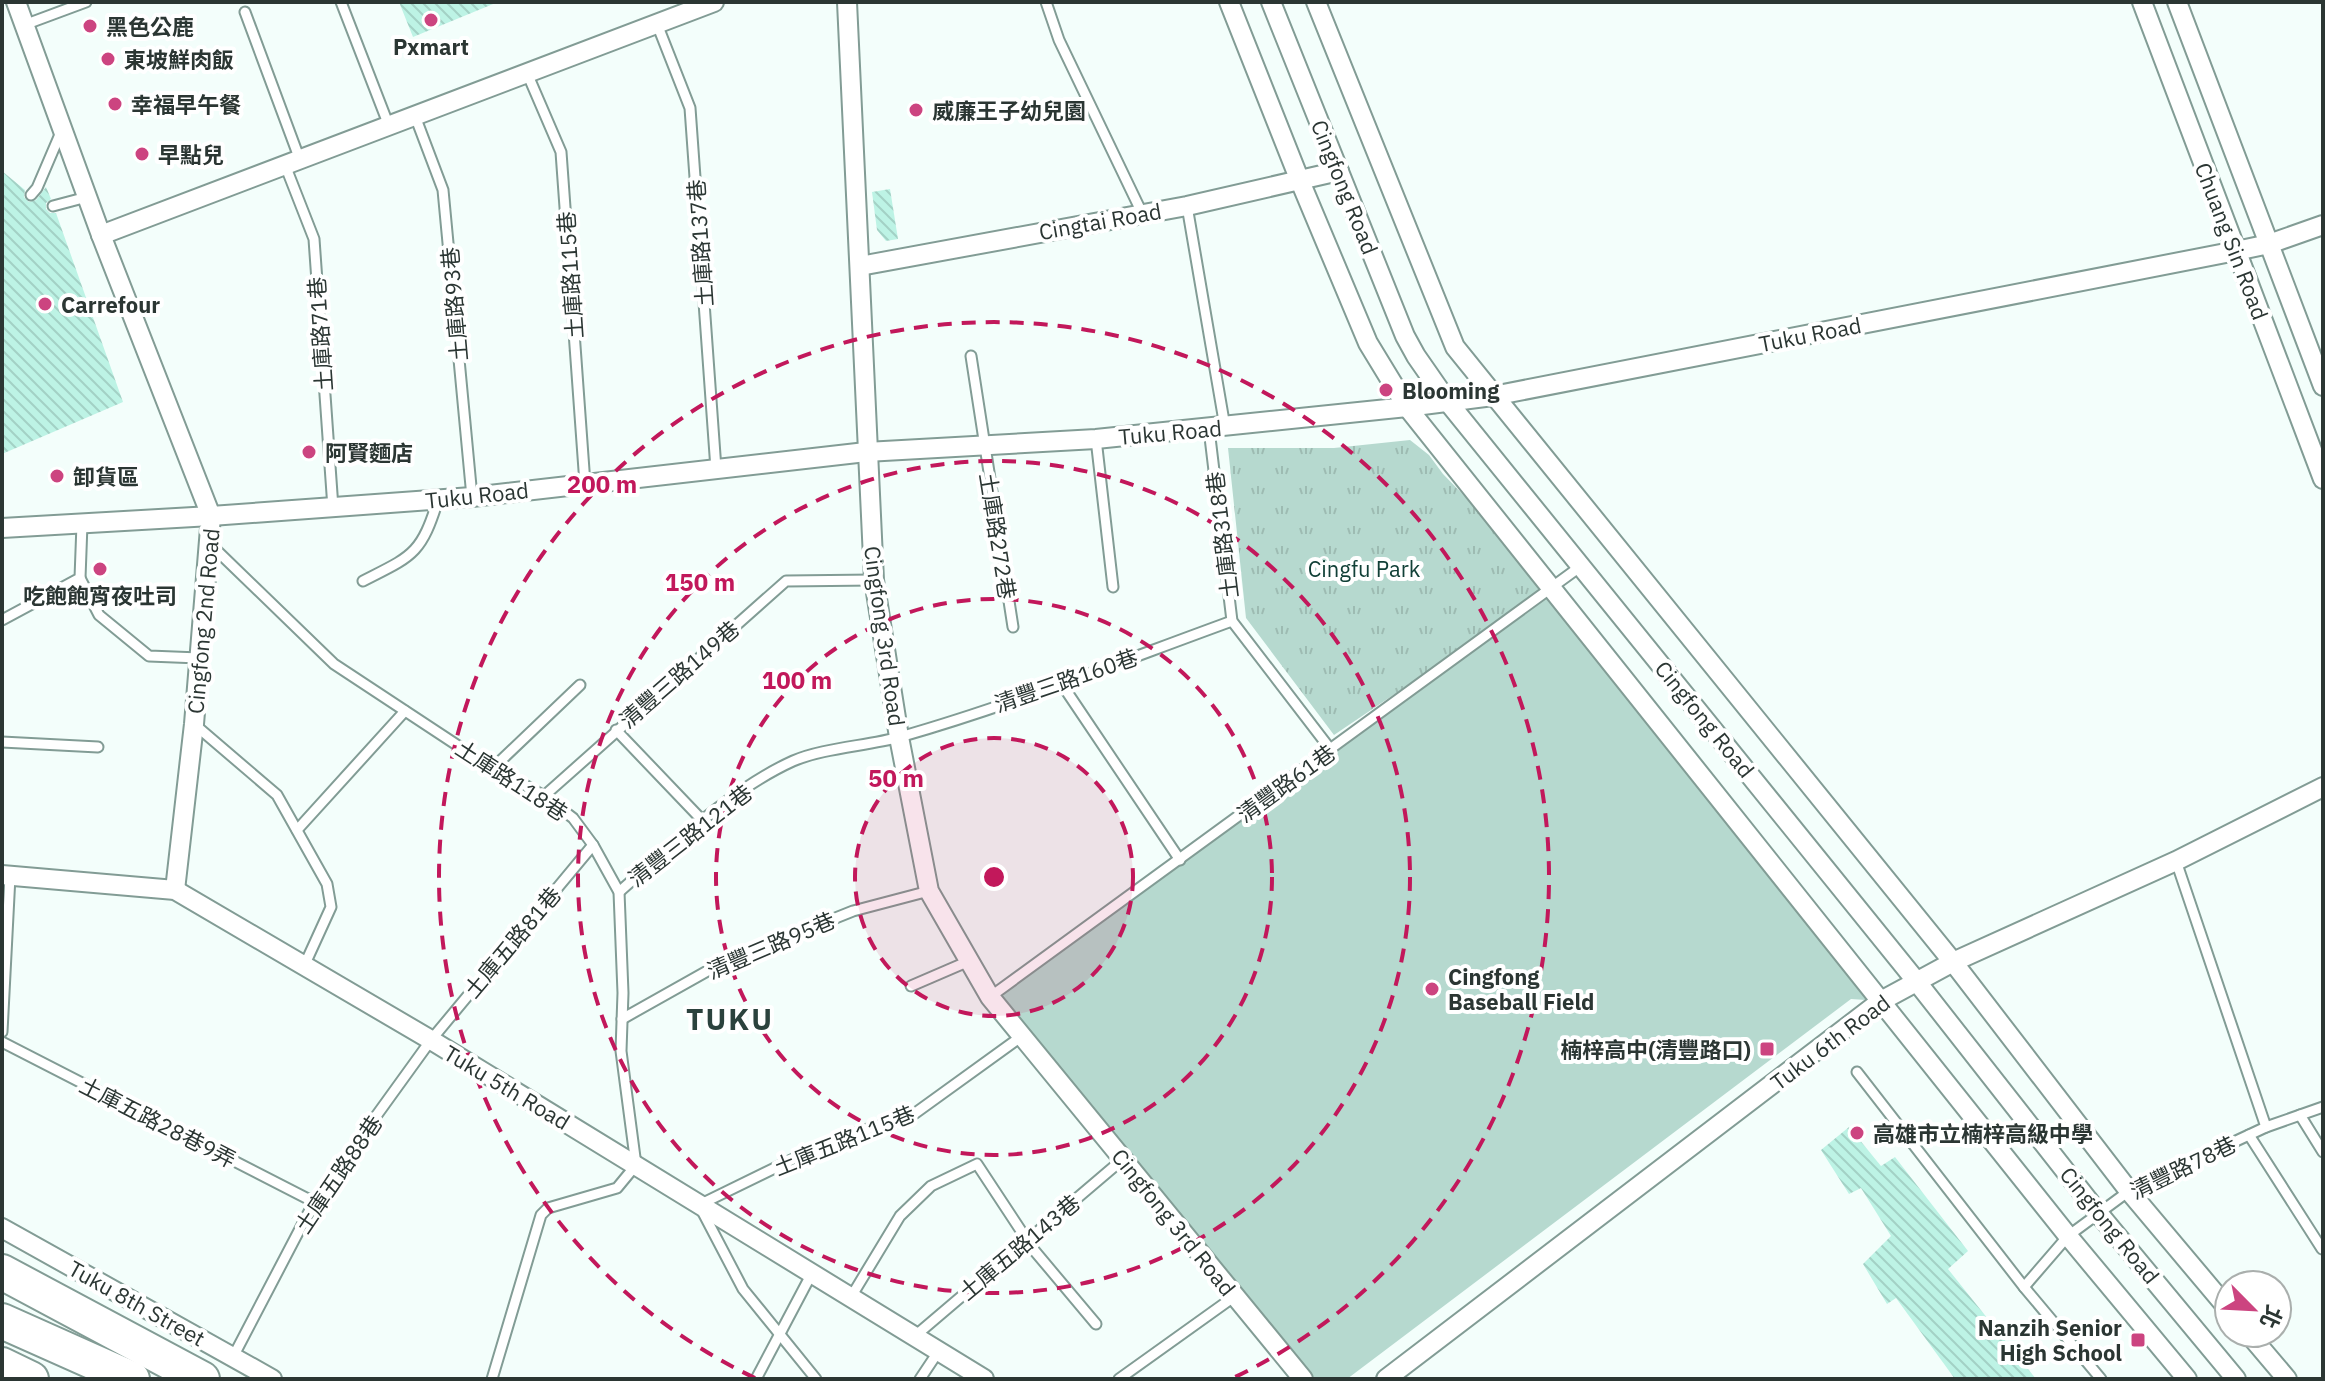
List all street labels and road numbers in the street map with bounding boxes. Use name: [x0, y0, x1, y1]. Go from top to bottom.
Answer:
street label: Cingfong Road: [1305, 115, 1385, 259]
street label: Chuang Sin Road: [2189, 158, 2275, 324]
street label: 土庫路137巷: [681, 178, 719, 308]
street label: Cingtai Road: [1036, 196, 1164, 246]
street label: 土庫路115巷: [551, 210, 589, 340]
street label: 土庫路93巷: [435, 246, 473, 362]
street label: 土庫路71巷: [302, 276, 338, 392]
street label: Tuku Road: [1756, 310, 1864, 358]
street label: Tuku Road: [1117, 413, 1223, 451]
street label: 土庫路318巷: [1200, 470, 1244, 600]
street label: 土庫路272巷: [974, 471, 1022, 601]
street label: Tuku Road: [424, 475, 530, 515]
street label: Cingfong 2nd Road: [180, 527, 226, 715]
street label: Cingfong 3rd Road: [858, 544, 912, 728]
street label: 清豐三路149巷: [613, 614, 745, 734]
street label: 清豐三路160巷: [991, 642, 1141, 718]
street label: Cingfong Road: [1649, 654, 1761, 784]
street label: 土庫路118巷: [451, 733, 573, 827]
street label: 清豐路61巷: [1231, 738, 1341, 828]
street label: 清豐三路121巷: [622, 778, 758, 892]
street label: 土庫五路81巷: [457, 880, 567, 1004]
street label: 清豐三路95巷: [703, 905, 839, 985]
street label: Tuku 6th Road: [1764, 988, 1896, 1096]
street label: Tuku 5th Road: [439, 1038, 575, 1136]
street label: 土庫五路28巷9弄: [75, 1070, 241, 1174]
street label: 土庫五路115巷: [769, 1099, 919, 1181]
street label: 土庫五路88巷: [288, 1109, 388, 1239]
street label: 清豐路78巷: [2125, 1129, 2241, 1205]
street label: Cingfong 3rd Road: [1106, 1142, 1242, 1302]
street label: Cingfong Road: [2054, 1160, 2166, 1290]
street label: 土庫五路143巷: [952, 1188, 1086, 1306]
street label: Tuku 8th Street: [63, 1253, 211, 1353]

